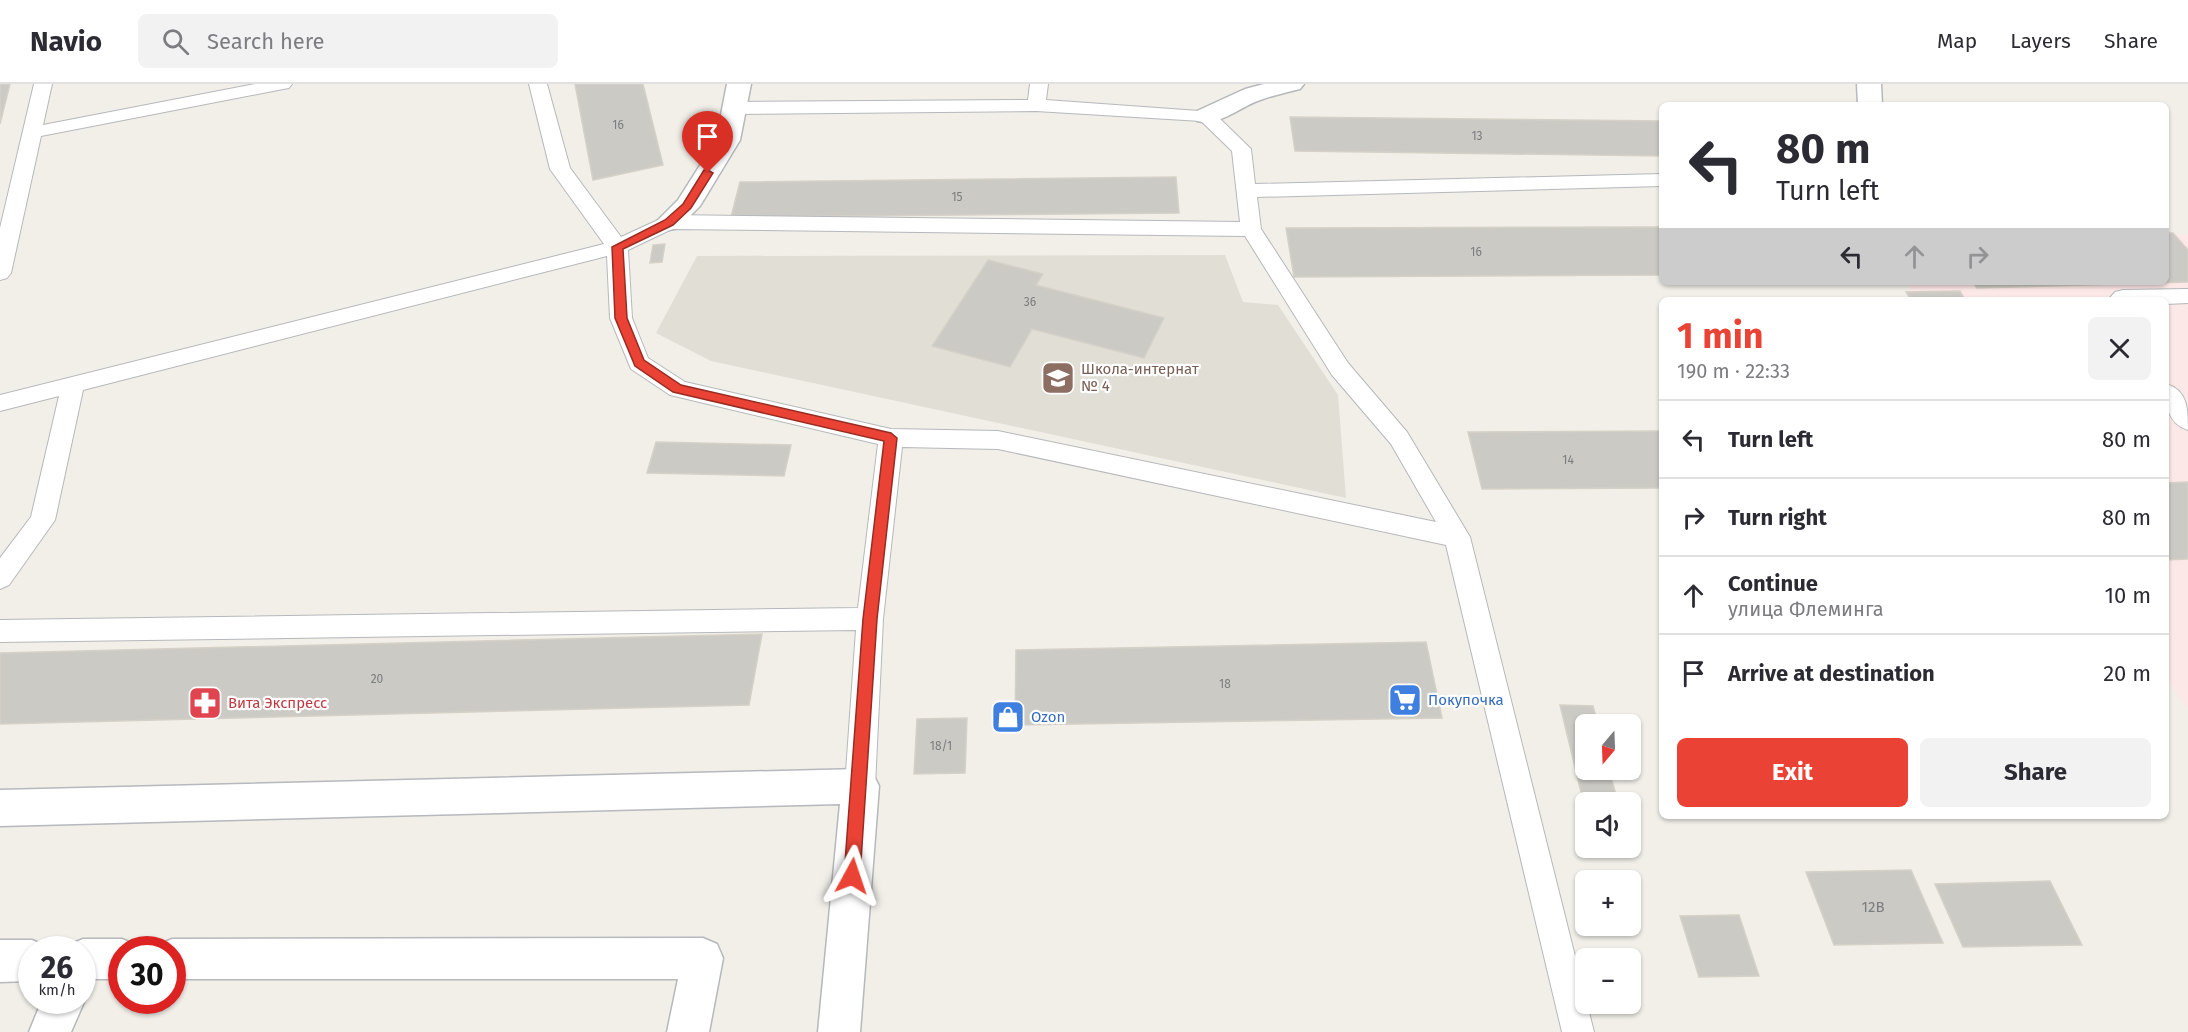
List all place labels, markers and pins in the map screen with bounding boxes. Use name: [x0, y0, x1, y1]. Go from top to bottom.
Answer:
pin: [682, 111, 733, 173]
school or university icon: Школа-интернат № 4: [1040, 360, 1076, 396]
place label: Школа-интернат № 4: [1081, 360, 1199, 395]
supermarket icon: Покупочка: [1387, 682, 1423, 718]
pharmacy icon: Вита Экспресс: [187, 685, 223, 721]
place label: Покупочка: [1428, 691, 1504, 709]
place label: Вита Экспресс: [228, 694, 327, 712]
shop icon: Ozon: [990, 699, 1026, 735]
place label: Ozon: [1031, 708, 1065, 726]

